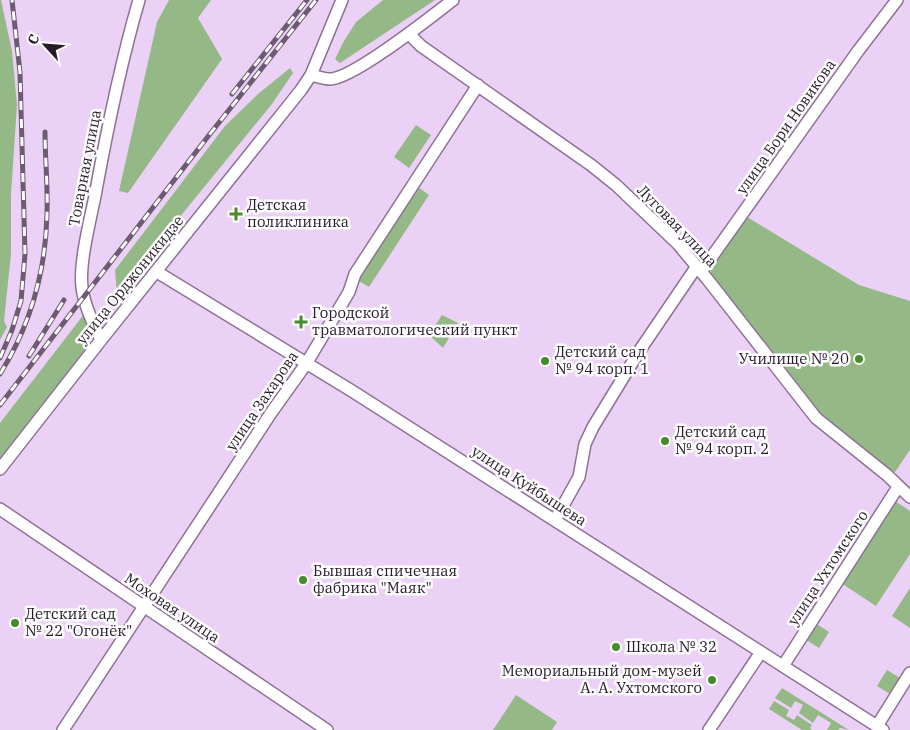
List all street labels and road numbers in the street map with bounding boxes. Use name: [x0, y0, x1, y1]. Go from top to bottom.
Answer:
street label: улица Бори Новикова: [732, 56, 839, 198]
street label: Товарная улица: [64, 108, 105, 228]
street label: Луговая улица: [633, 180, 721, 271]
street label: улица Орджоникидзе: [72, 211, 187, 348]
street label: улица Захарова: [221, 347, 302, 454]
street label: улица Куйбышева: [468, 441, 590, 530]
street label: улица Ухтомского: [783, 507, 872, 629]
street label: Моховая улица: [121, 569, 224, 647]

